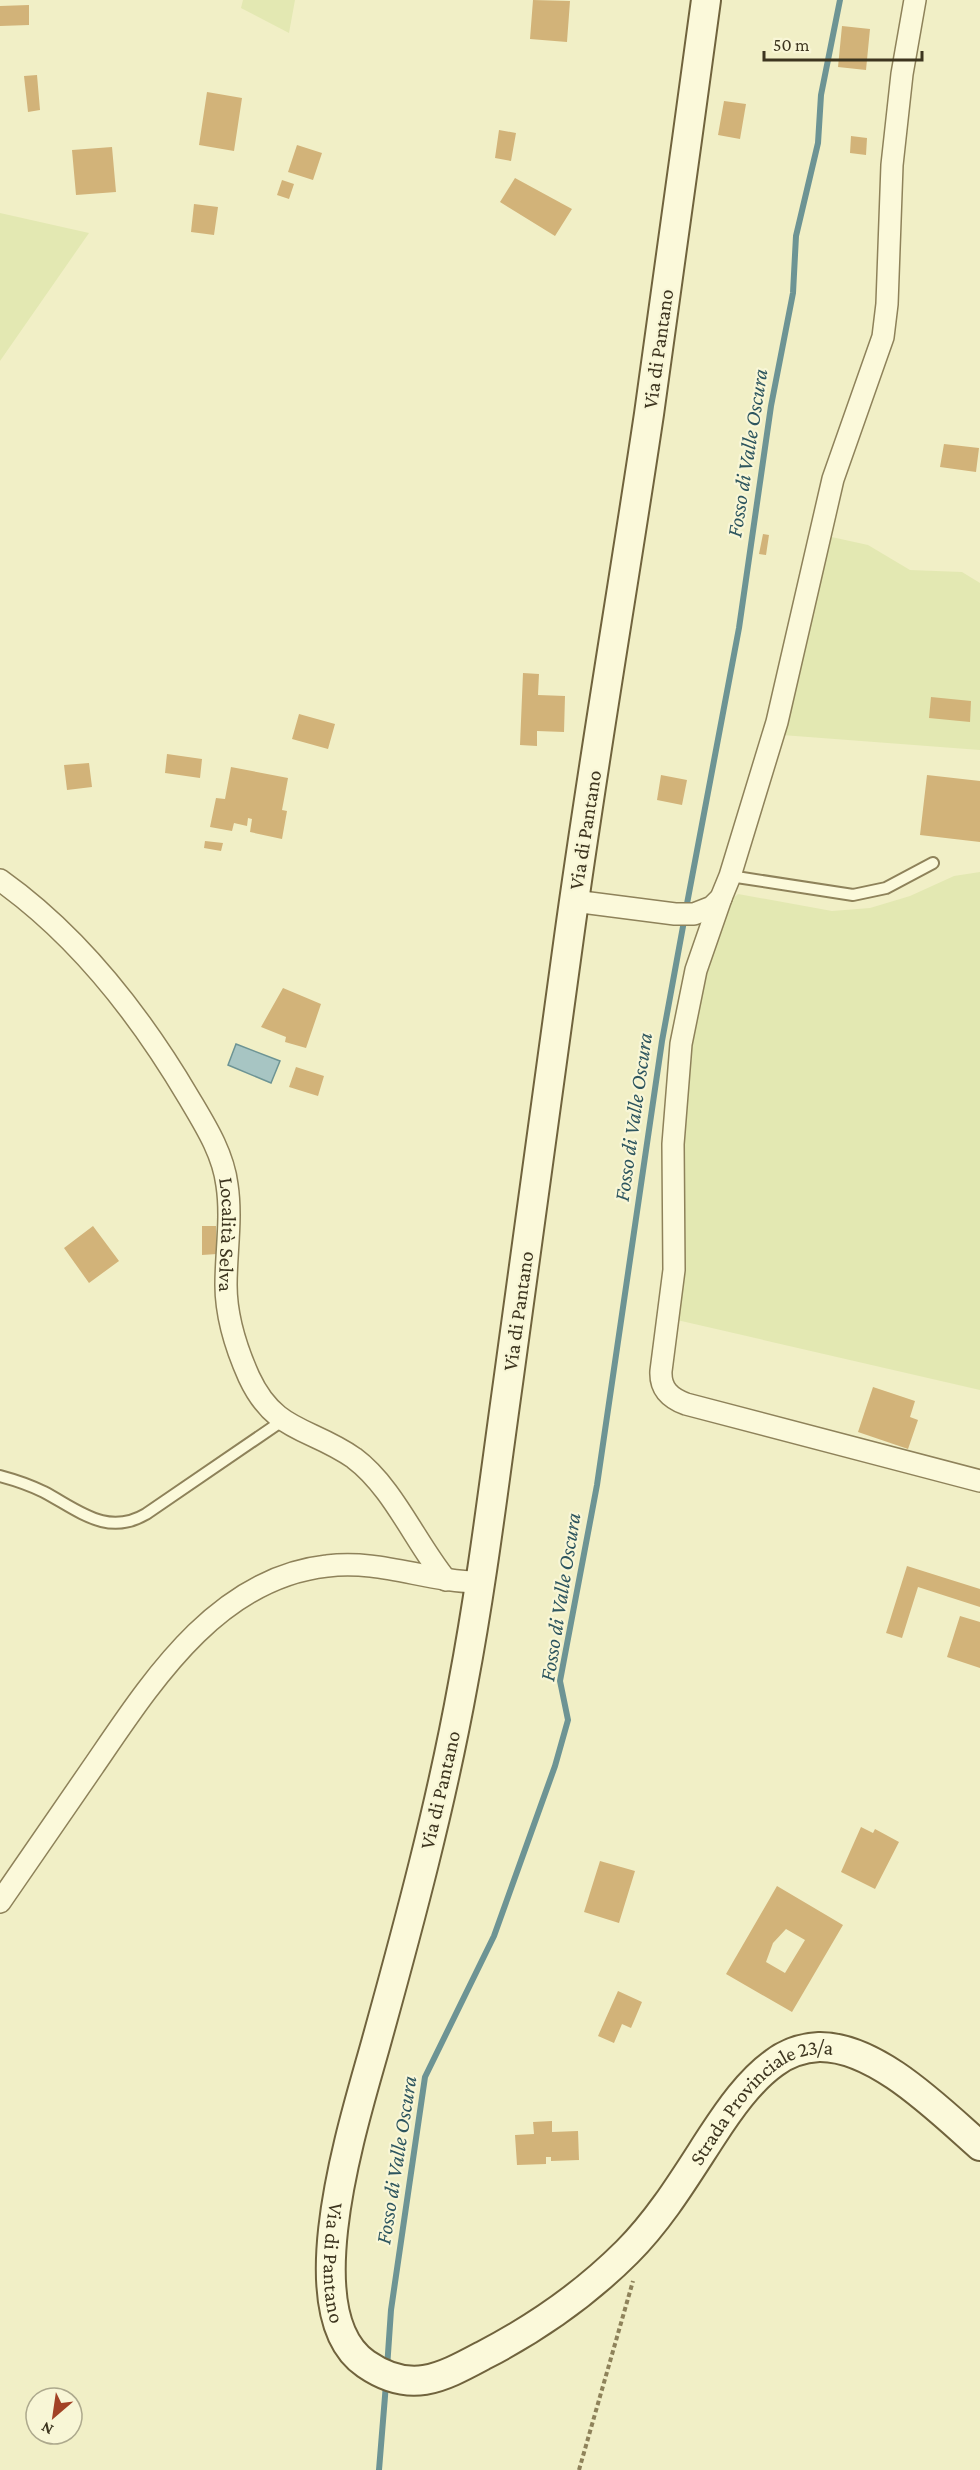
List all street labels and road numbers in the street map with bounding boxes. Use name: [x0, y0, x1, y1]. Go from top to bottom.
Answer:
street label: Via di Pantano: [638, 288, 678, 410]
street label: Via di Pantano: [564, 768, 606, 892]
street label: Località Selva: [214, 1176, 241, 1292]
street label: Via di Pantano: [498, 1250, 538, 1372]
street label: Via di Pantano: [415, 1728, 465, 1852]
street label: Strada Provinciale 23/a: [685, 2035, 835, 2169]
street label: Via di Pantano: [319, 2201, 349, 2326]

